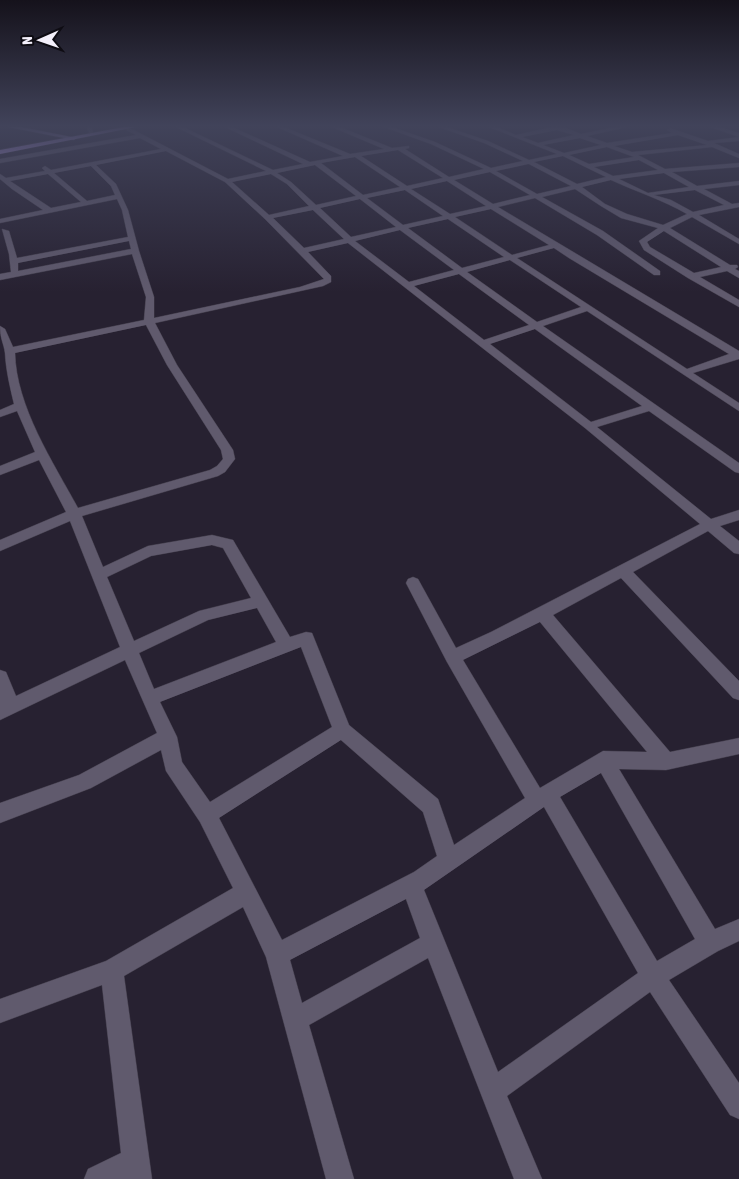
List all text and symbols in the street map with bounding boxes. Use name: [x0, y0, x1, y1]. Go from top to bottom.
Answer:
north arrow: [15, 15, 65, 65]
text: N: [19, 36, 35, 45]

